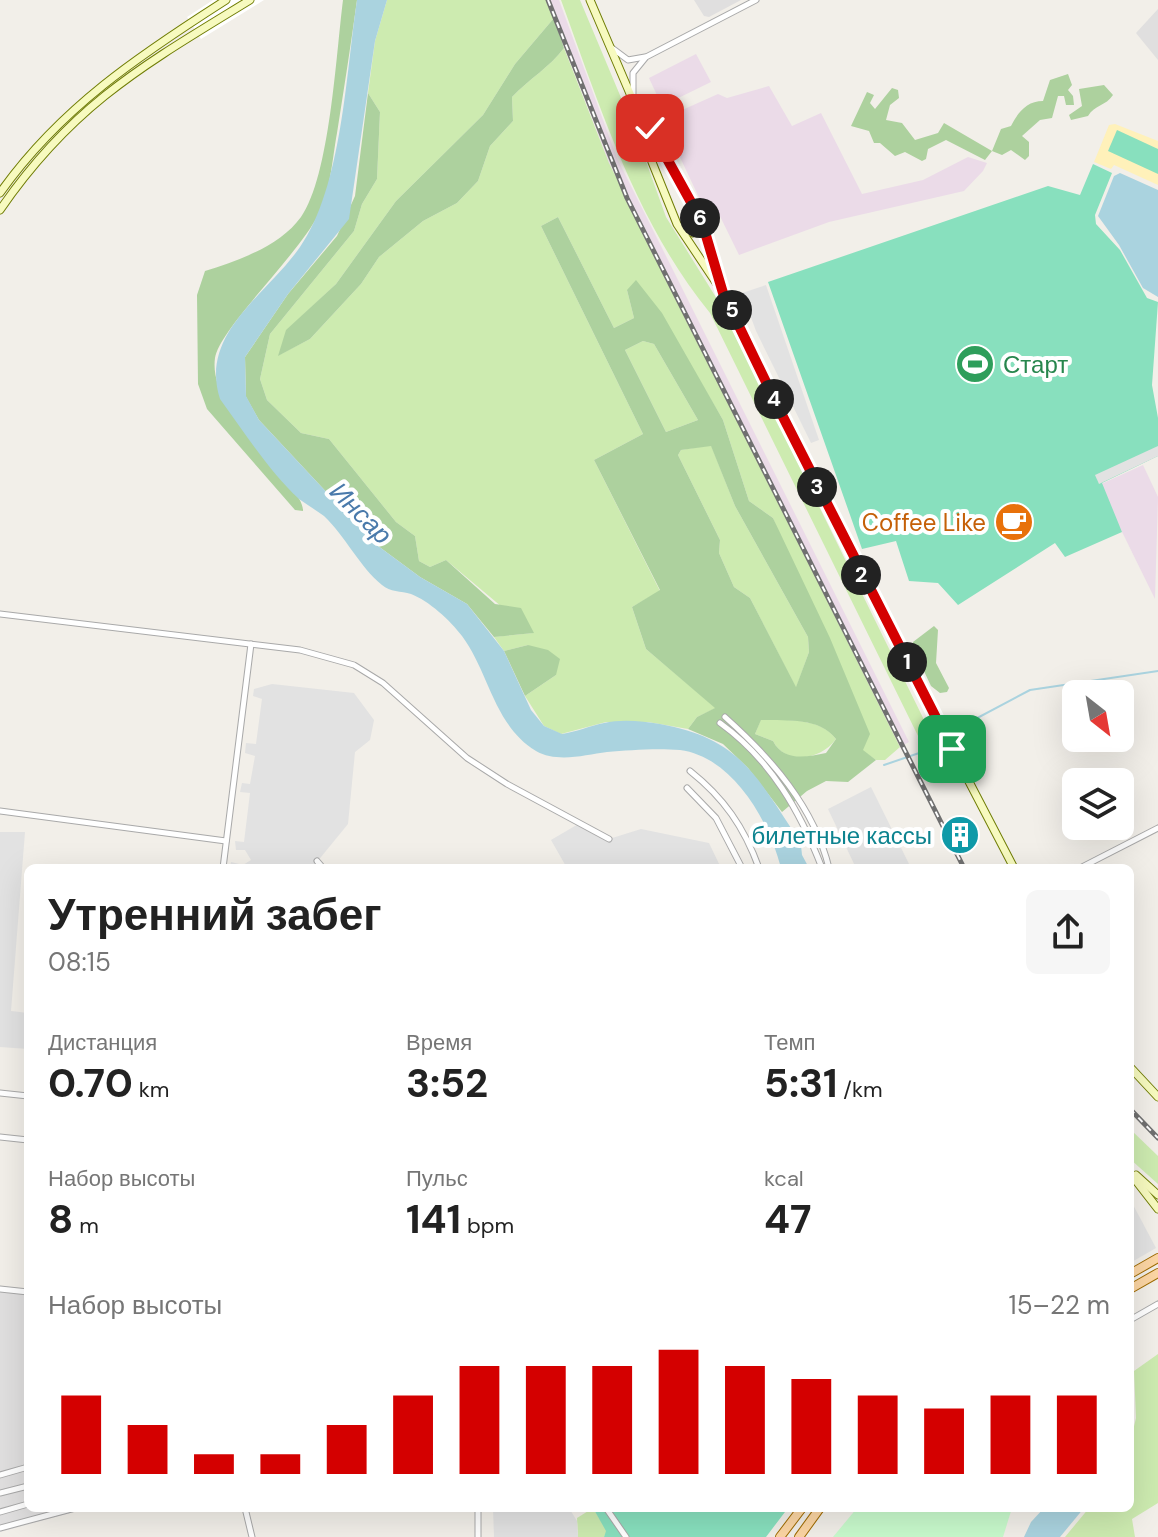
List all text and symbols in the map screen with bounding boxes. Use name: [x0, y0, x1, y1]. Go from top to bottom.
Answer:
pin: [616, 94, 684, 162]
icon: check: [628, 106, 672, 150]
pin: 6: [680, 198, 720, 238]
text: 6: [693, 203, 707, 232]
pin: 5: [712, 290, 752, 330]
text: 5: [725, 295, 739, 324]
sports icon: Старт: [954, 343, 996, 385]
place label: Старт: [1003, 349, 1068, 380]
pin: 4: [754, 379, 794, 419]
text: 4: [767, 384, 781, 413]
pin: 3: [797, 467, 837, 507]
text: 3: [810, 472, 824, 501]
water label: Инсар: [323, 475, 399, 551]
cafe icon: Coffee Like: [993, 501, 1035, 543]
place label: Coffee Like: [862, 507, 986, 538]
pin: 2: [841, 555, 881, 595]
text: 2: [855, 560, 867, 589]
pin: 1: [887, 642, 927, 682]
text: 1: [903, 647, 911, 676]
north arrow: [1062, 680, 1134, 752]
map controls: [1062, 680, 1134, 840]
pin: [918, 715, 986, 783]
icon: arrive: [930, 727, 974, 771]
button: layers: [1062, 768, 1134, 840]
building icon: билетные кассы: [939, 814, 981, 856]
place label: билетные кассы: [751, 820, 932, 851]
text: Утренний забег: [48, 886, 382, 944]
button: share: [1026, 890, 1110, 974]
text: 08:15: [48, 945, 111, 979]
text: Дистанция: [48, 1028, 157, 1057]
text: Время: [406, 1028, 472, 1057]
text: Темп: [764, 1028, 815, 1057]
text: 0.70: [48, 1057, 133, 1109]
text: 3:52: [406, 1057, 488, 1109]
text: 5:31: [764, 1057, 837, 1109]
text: km: [133, 1075, 169, 1104]
text: /km: [837, 1075, 883, 1104]
text: Набор высоты: [48, 1164, 195, 1193]
text: Пульс: [406, 1164, 468, 1193]
text: kcal: [764, 1164, 804, 1193]
text: 8: [48, 1193, 73, 1245]
text: 141: [406, 1193, 461, 1245]
text: 47: [764, 1193, 811, 1245]
text: m: [73, 1211, 99, 1240]
text: bpm: [461, 1211, 514, 1240]
text: Набор высоты: [48, 1288, 222, 1322]
text: 15–22 m: [1009, 1288, 1110, 1322]

